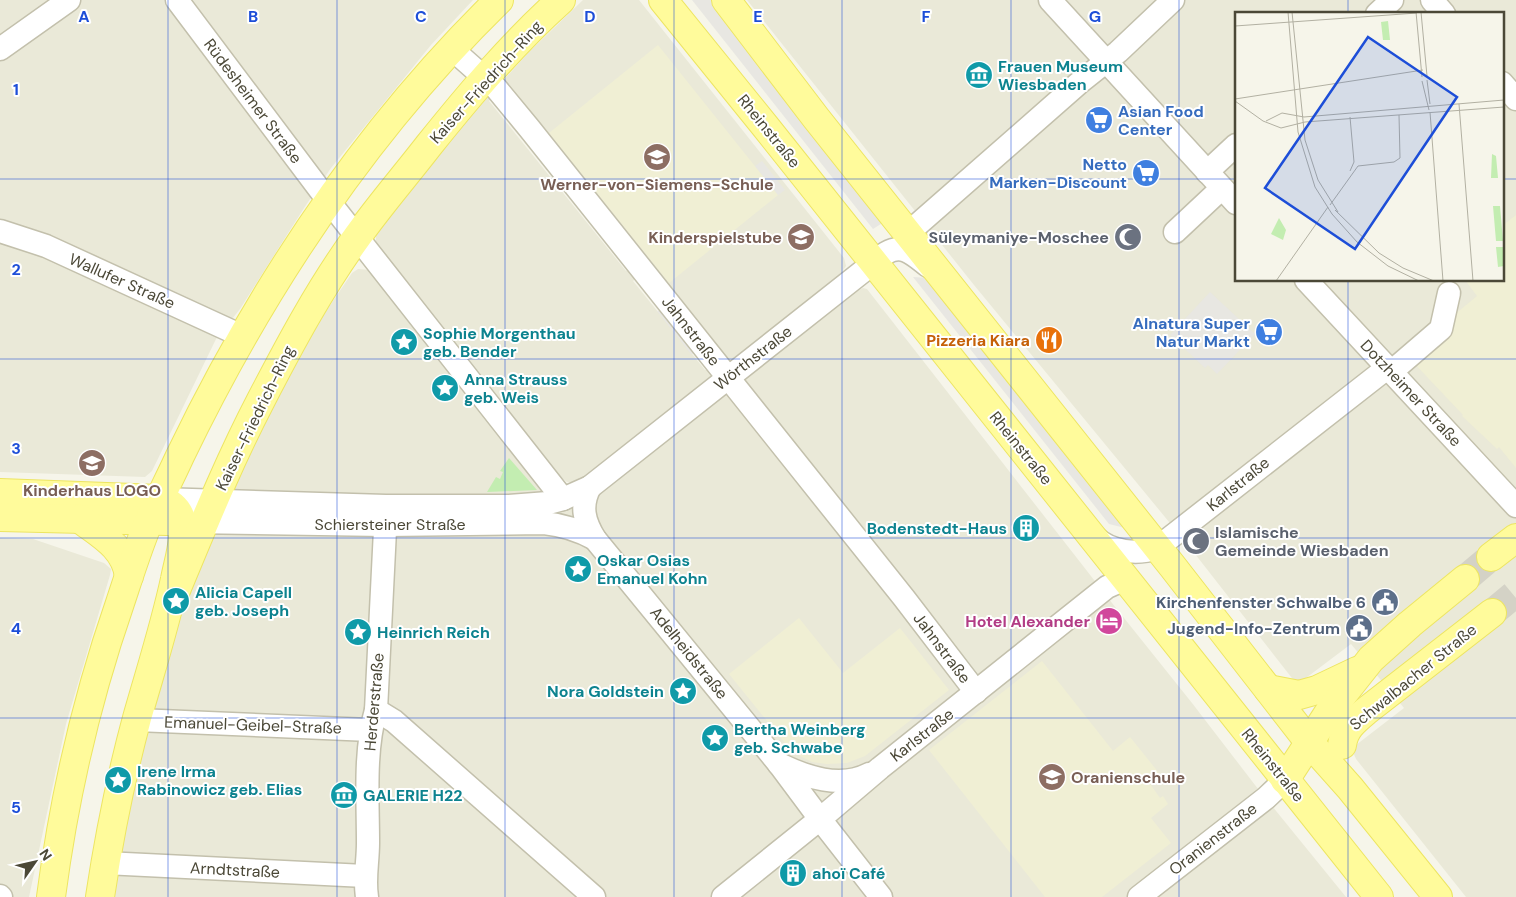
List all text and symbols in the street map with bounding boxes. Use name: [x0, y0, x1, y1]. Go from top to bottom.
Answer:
text: A: [78, 6, 90, 27]
text: B: [248, 6, 258, 27]
text: C: [415, 6, 427, 27]
text: D: [584, 6, 596, 27]
text: E: [753, 6, 763, 27]
text: F: [922, 6, 931, 27]
text: G: [1089, 6, 1101, 27]
inset map: [1235, 12, 1504, 281]
street label: Kaiser-Friedrich-Ring: [425, 16, 547, 148]
street label: Rüdesheimer Straße: [199, 34, 307, 168]
place label: Frauen Museum Wiesbaden: [998, 56, 1123, 95]
museum icon: Frauen Museum Wiesbaden: [964, 60, 994, 90]
text: 1: [13, 79, 19, 100]
street label: Rheinstraße: [733, 90, 805, 172]
place label: Asian Food Center: [1118, 101, 1204, 140]
supermarket icon: Asian Food Center: [1084, 105, 1114, 135]
school or university icon: Werner-von-Siemens-Schule: [642, 142, 672, 172]
place label: Netto Marken-Discount: [989, 154, 1127, 193]
supermarket icon: Netto Marken-Discount: [1131, 158, 1161, 188]
place label: Werner-von-Siemens-Schule: [540, 174, 774, 195]
school or university icon: Kinderspielstube: [786, 222, 816, 252]
mosque icon: Süleymaniye-Moschee: [1113, 222, 1143, 252]
place label: Kinderspielstube: [648, 227, 782, 248]
place label: Süleymaniye-Moschee: [928, 227, 1109, 248]
street label: Wallufer Straße: [66, 248, 178, 314]
text: 2: [11, 259, 21, 280]
street label: Jahnstraße: [657, 292, 725, 370]
place label: Alnatura Super Natur Markt: [1133, 313, 1250, 352]
supermarket icon: Alnatura Super Natur Markt: [1254, 317, 1284, 347]
street label: Wörthstraße: [710, 321, 796, 395]
place label: Sophie Morgenthau geb. Bender: [423, 323, 576, 362]
restaurant icon: Pizzeria Kiara: [1034, 325, 1064, 355]
place icon: Sophie Morgenthau geb. Bender: [389, 327, 419, 357]
place label: Pizzeria Kiara: [926, 330, 1030, 351]
street label: Dotzheimer Straße: [1356, 335, 1466, 451]
street label: Kaiser-Friedrich-Ring: [211, 342, 299, 494]
place label: Anna Strauss geb. Weis: [464, 369, 568, 408]
place icon: Anna Strauss geb. Weis: [430, 373, 460, 403]
street label: Rheinstraße: [985, 407, 1057, 489]
text: 3: [11, 438, 21, 459]
school or university icon: Kinderhaus LOGO: [77, 448, 107, 478]
street label: Karlstraße: [1202, 452, 1274, 516]
place label: Kinderhaus LOGO: [23, 480, 161, 501]
building icon: Bodenstedt-Haus: [1011, 513, 1041, 543]
street label: Schiersteiner Straße: [314, 514, 466, 535]
place label: Bodenstedt-Haus: [867, 518, 1007, 539]
place label: Islamische Gemeinde Wiesbaden: [1215, 522, 1389, 561]
mosque icon: Islamische Gemeinde Wiesbaden: [1181, 526, 1211, 556]
place label: Oskar Osias Emanuel Kohn: [597, 550, 707, 589]
place icon: Oskar Osias Emanuel Kohn: [563, 554, 593, 584]
place label: Alicia Capell geb. Joseph: [195, 582, 292, 621]
place icon: Alicia Capell geb. Joseph: [161, 586, 191, 616]
public building icon: Kirchenfenster Schwalbe 6: [1370, 587, 1400, 617]
place label: Kirchenfenster Schwalbe 6: [1156, 592, 1366, 613]
street label: Adelheidstraße: [645, 602, 733, 704]
hotel icon: Hotel Alexander: [1094, 606, 1124, 636]
street label: Jahnstraße: [909, 608, 975, 688]
place label: Hotel Alexander: [965, 611, 1090, 632]
public building icon: Jugend-Info-Zentrum: [1344, 613, 1374, 643]
place icon: Heinrich Reich: [343, 617, 373, 647]
text: 4: [11, 618, 21, 639]
place label: Jugend-Info-Zentrum: [1167, 618, 1340, 639]
street label: Schwalbacher Straße: [1345, 619, 1481, 735]
place label: Heinrich Reich: [377, 622, 490, 643]
street label: Herderstraße: [359, 652, 389, 752]
place icon: Nora Goldstein: [668, 676, 698, 706]
place label: Nora Goldstein: [547, 681, 664, 702]
street label: Karlstraße: [886, 704, 958, 766]
street label: Emanuel-Geibel-Straße: [164, 711, 342, 739]
place label: Bertha Weinberg geb. Schwabe: [734, 719, 866, 758]
place icon: Bertha Weinberg geb. Schwabe: [700, 723, 730, 753]
street label: Rheinstraße: [1237, 724, 1309, 806]
place label: Irene Irma Rabinowicz geb. Elias: [137, 761, 302, 800]
school or university icon: Oranienschule: [1037, 762, 1067, 792]
place icon: Irene Irma Rabinowicz geb. Elias: [103, 765, 133, 795]
place label: Oranienschule: [1071, 767, 1185, 788]
museum icon: GALERIE H22: [329, 780, 359, 810]
place label: GALERIE H22: [363, 785, 462, 806]
text: 5: [11, 797, 21, 818]
street label: Oranienstraße: [1165, 798, 1261, 880]
north arrow: [10, 837, 60, 887]
text: N: [35, 845, 56, 864]
street label: Arndtstraße: [189, 857, 281, 883]
building icon: ahoï Café: [778, 858, 808, 888]
place label: ahoï Café: [812, 863, 886, 884]

